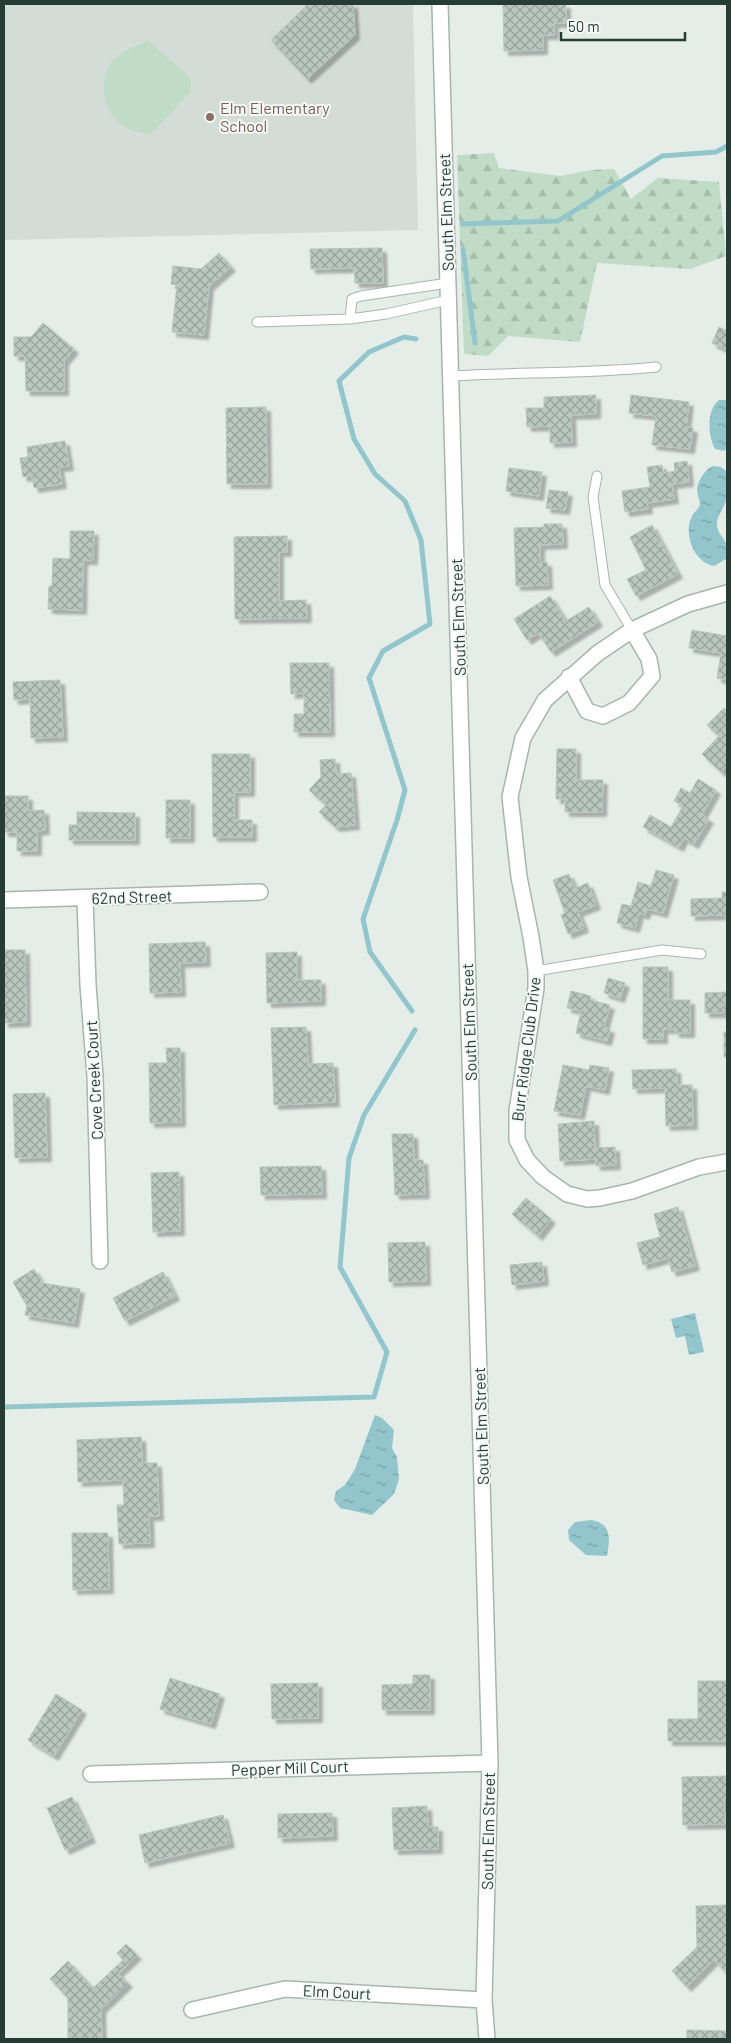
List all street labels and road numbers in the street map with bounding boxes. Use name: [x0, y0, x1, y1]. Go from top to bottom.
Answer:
street label: South Elm Street: [434, 153, 457, 271]
street label: South Elm Street: [446, 558, 469, 676]
street label: 62nd Street: [91, 886, 173, 907]
street label: South Elm Street: [457, 963, 480, 1081]
street label: Burr Ridge Club Drive: [507, 975, 544, 1122]
street label: Cove Creek Court: [81, 1020, 106, 1140]
street label: South Elm Street: [469, 1367, 492, 1485]
street label: Pepper Mill Court: [231, 1756, 349, 1779]
street label: South Elm Street: [477, 1772, 498, 1890]
street label: Elm Court: [302, 1980, 372, 2003]

